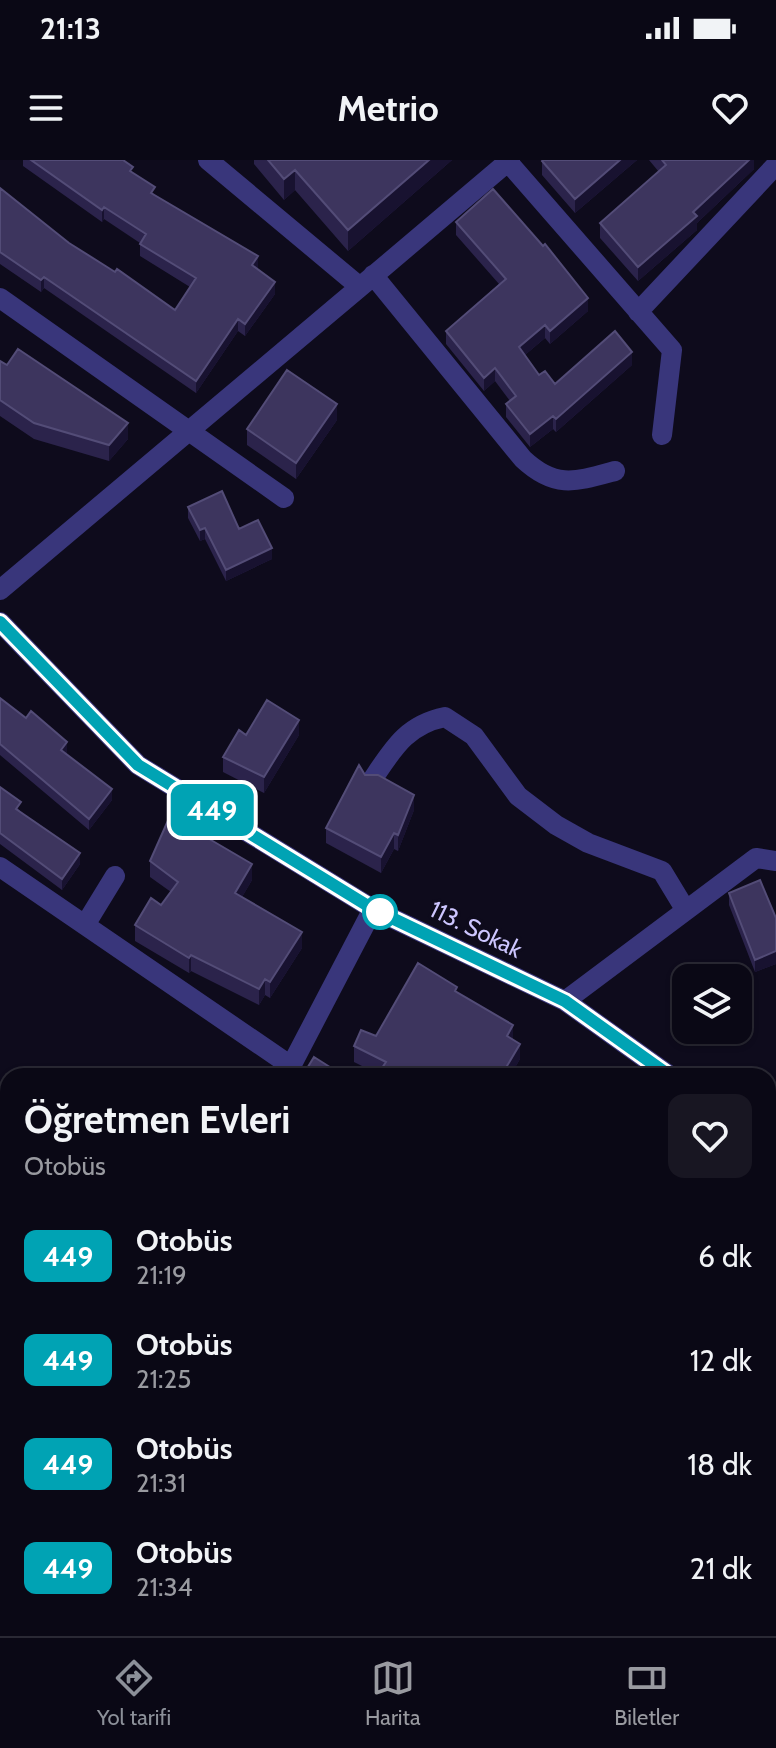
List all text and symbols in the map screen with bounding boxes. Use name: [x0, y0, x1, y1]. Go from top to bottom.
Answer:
text: 21:13: [40, 10, 101, 47]
icon: menu: [24, 86, 68, 130]
text: Metrio: [337, 86, 439, 130]
icon: heart: [708, 86, 752, 130]
line badge: 449: [166, 784, 258, 836]
text: 449: [187, 793, 237, 827]
street label: 113. Sokak: [425, 894, 527, 964]
unlabelled marker: [363, 895, 397, 929]
map controls: [672, 964, 752, 1044]
button: layers: [672, 964, 752, 1044]
button: heart: [668, 1094, 752, 1178]
text: Öğretmen Evleri: [24, 1096, 290, 1143]
text: Otobüs: [24, 1150, 106, 1182]
text: Otobüs: [136, 1222, 232, 1259]
text: 6 dk: [698, 1238, 752, 1275]
text: 449: [43, 1239, 93, 1273]
text: 21:19: [136, 1259, 187, 1291]
text: Otobüs: [136, 1326, 232, 1363]
text: 12 dk: [690, 1342, 752, 1379]
text: 449: [43, 1343, 93, 1377]
text: 21:25: [136, 1363, 191, 1395]
text: Otobüs: [136, 1430, 232, 1467]
text: 18 dk: [687, 1446, 752, 1483]
text: 449: [43, 1447, 93, 1481]
text: 21:31: [136, 1467, 186, 1499]
text: Otobüs: [136, 1534, 232, 1571]
text: 21 dk: [690, 1550, 752, 1587]
text: 449: [43, 1551, 93, 1585]
text: 21:34: [136, 1571, 193, 1603]
tab: Yol tarifi: [97, 1656, 171, 1731]
tab: Harita: [365, 1656, 420, 1731]
tab: Biletler: [614, 1656, 679, 1731]

